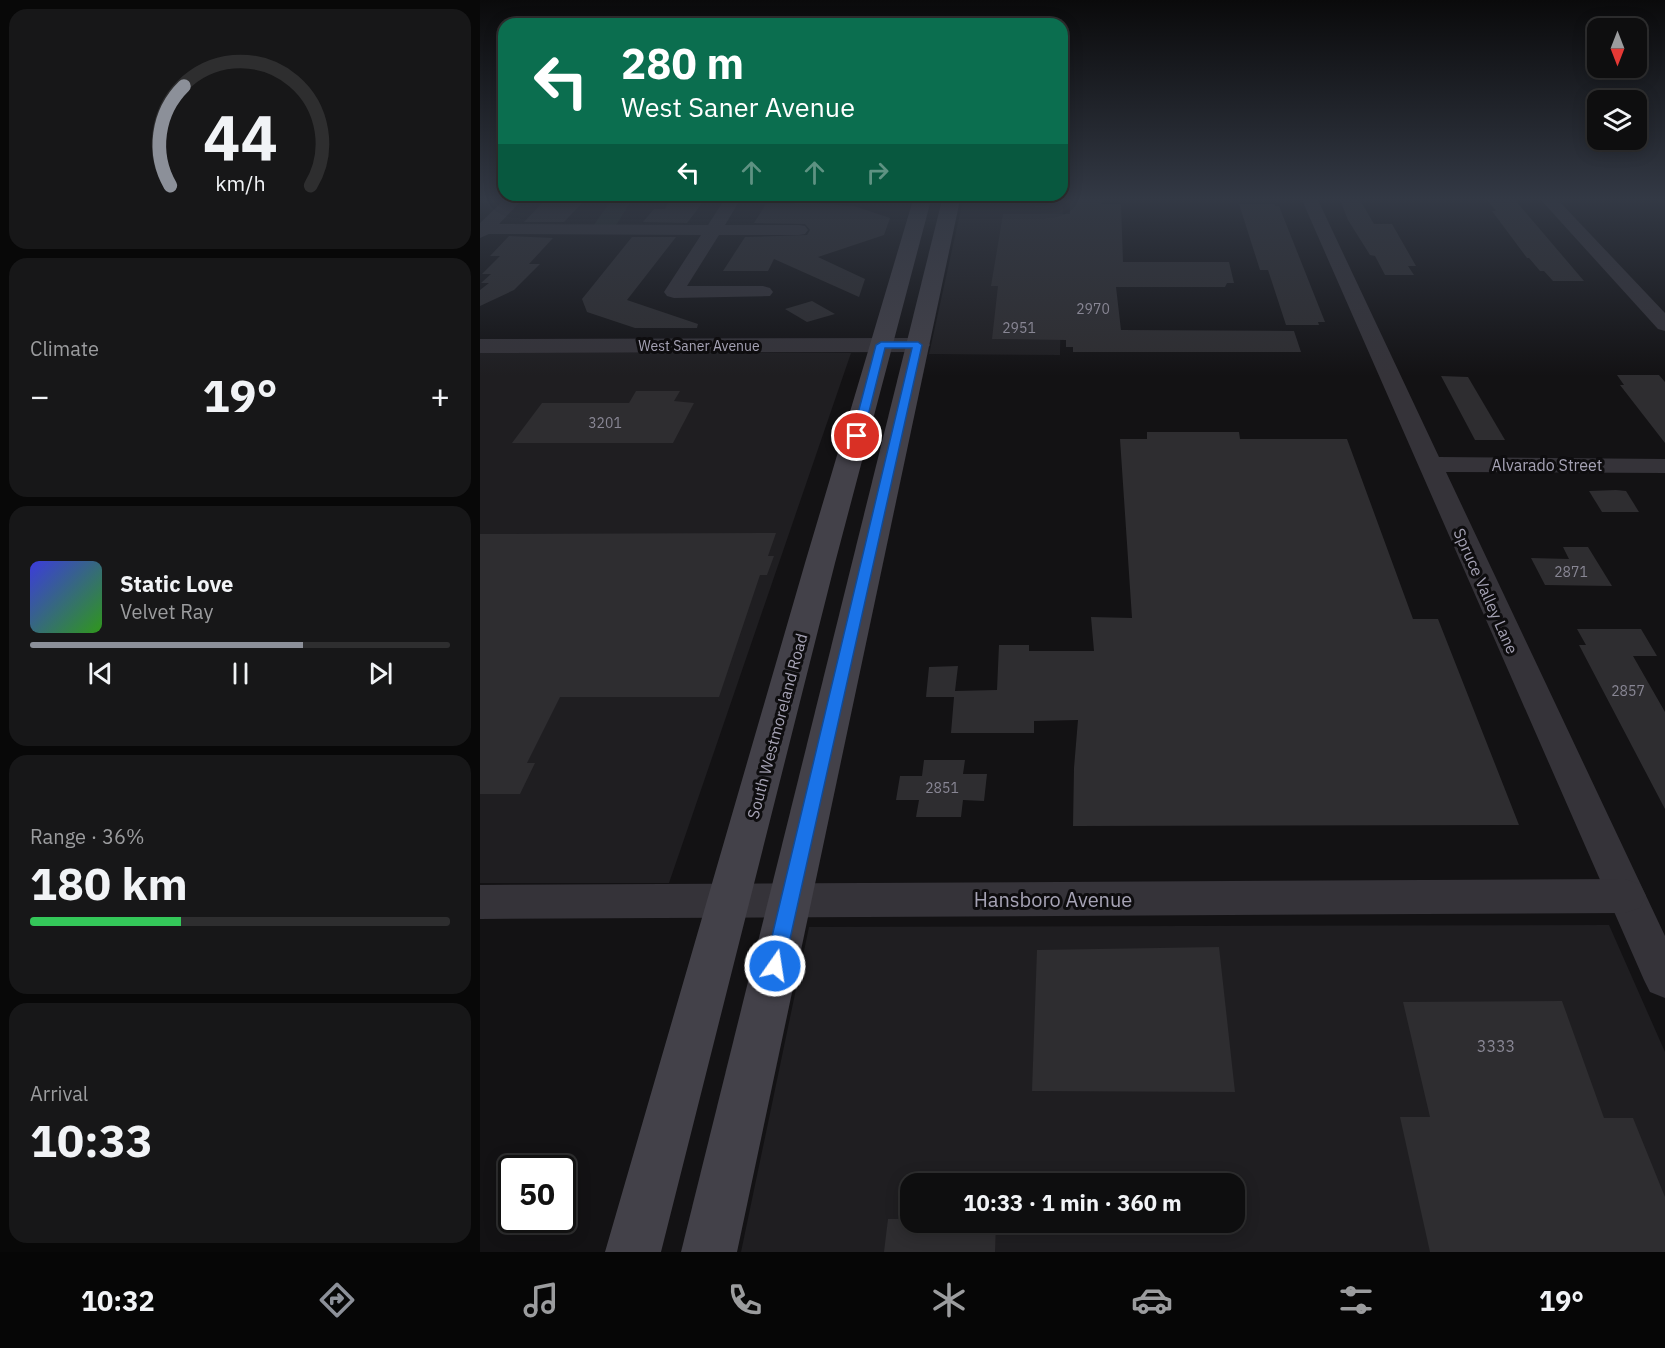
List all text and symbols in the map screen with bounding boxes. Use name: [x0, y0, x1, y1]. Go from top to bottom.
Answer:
north arrow: [1587, 18, 1647, 78]
map controls: [1587, 18, 1647, 150]
text: 280 m: [621, 36, 744, 91]
icon: left: [522, 42, 600, 120]
text: West Saner Avenue: [621, 89, 855, 124]
button: layers: [1587, 90, 1647, 150]
text: 44: [203, 96, 277, 177]
icon: left: [672, 156, 705, 189]
icon: ahead: [735, 156, 768, 189]
icon: ahead: [798, 156, 831, 189]
icon: right: [861, 156, 894, 189]
text: km/h: [215, 169, 265, 197]
house number: 2970: [1076, 300, 1110, 318]
house number: 2951: [1002, 319, 1036, 337]
text: Climate: [30, 335, 99, 362]
street label: West Saner Avenue: [638, 337, 760, 355]
text: 19°: [202, 366, 278, 424]
text: −: [30, 374, 50, 417]
text: +: [430, 374, 450, 417]
pin: [831, 410, 882, 461]
house number: 3201: [588, 414, 622, 432]
icon: arrive: [840, 419, 873, 452]
street label: Alvarado Street: [1492, 455, 1602, 475]
street label: Spruce Valley Lane: [1449, 525, 1523, 657]
house number: 2871: [1554, 563, 1588, 581]
text: Static Love: [120, 569, 233, 598]
text: Velvet Ray: [120, 598, 213, 625]
street label: South Westmoreland Road: [743, 631, 811, 821]
icon: previous: [84, 657, 117, 690]
icon: pause: [224, 657, 257, 690]
icon: next: [364, 657, 397, 690]
house number: 2857: [1611, 682, 1645, 700]
house number: 2851: [925, 779, 959, 797]
text: Range · 36%: [30, 823, 145, 850]
text: 180 km: [30, 854, 188, 912]
street label: Hansboro Avenue: [974, 886, 1132, 913]
position arrow: [743, 934, 807, 998]
house number: 3333: [1477, 1036, 1515, 1056]
text: Arrival: [30, 1080, 88, 1107]
text: 10:33: [30, 1111, 153, 1169]
speed limit sign: 50: [498, 1155, 576, 1233]
text: 10:33 · 1 min · 360 m: [963, 1188, 1182, 1217]
icon: directions: [316, 1279, 358, 1321]
icon: music: [520, 1279, 562, 1321]
icon: phone: [724, 1279, 766, 1321]
icon: climate: [928, 1279, 970, 1321]
icon: car: [1131, 1279, 1173, 1321]
icon: filters: [1335, 1279, 1377, 1321]
text: 10:32: [81, 1283, 155, 1318]
text: 19°: [1539, 1283, 1584, 1318]

